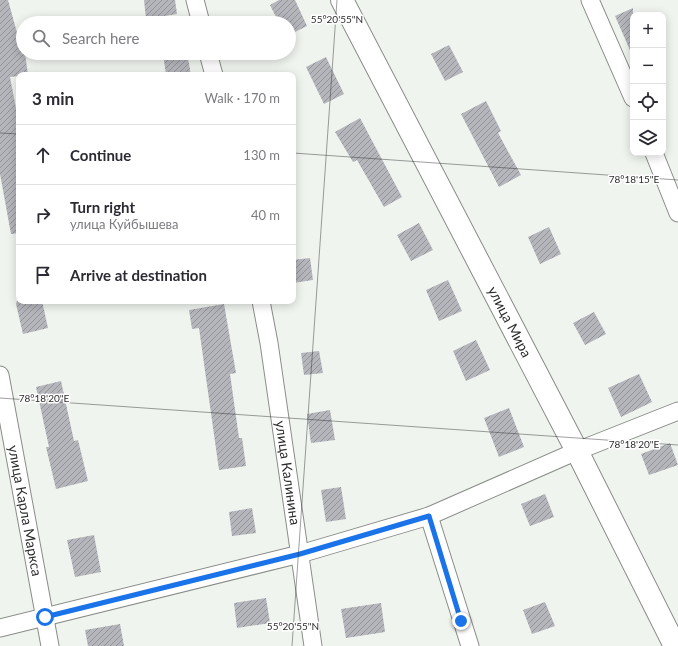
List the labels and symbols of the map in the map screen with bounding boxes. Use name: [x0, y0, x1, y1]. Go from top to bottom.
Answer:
text: 55°20'55"N: [311, 13, 363, 25]
text: 78°18'15"E: [609, 173, 659, 185]
street label: улица Мира: [485, 283, 536, 360]
text: 78°18'20"E: [19, 392, 69, 404]
street label: улица Калинина: [272, 420, 304, 526]
text: 78°18'20"E: [609, 438, 659, 450]
street label: улица Карла Маркса: [5, 444, 46, 577]
route start: [36, 608, 54, 626]
route end: [452, 612, 470, 630]
text: 55°20'55"N: [267, 620, 319, 632]

